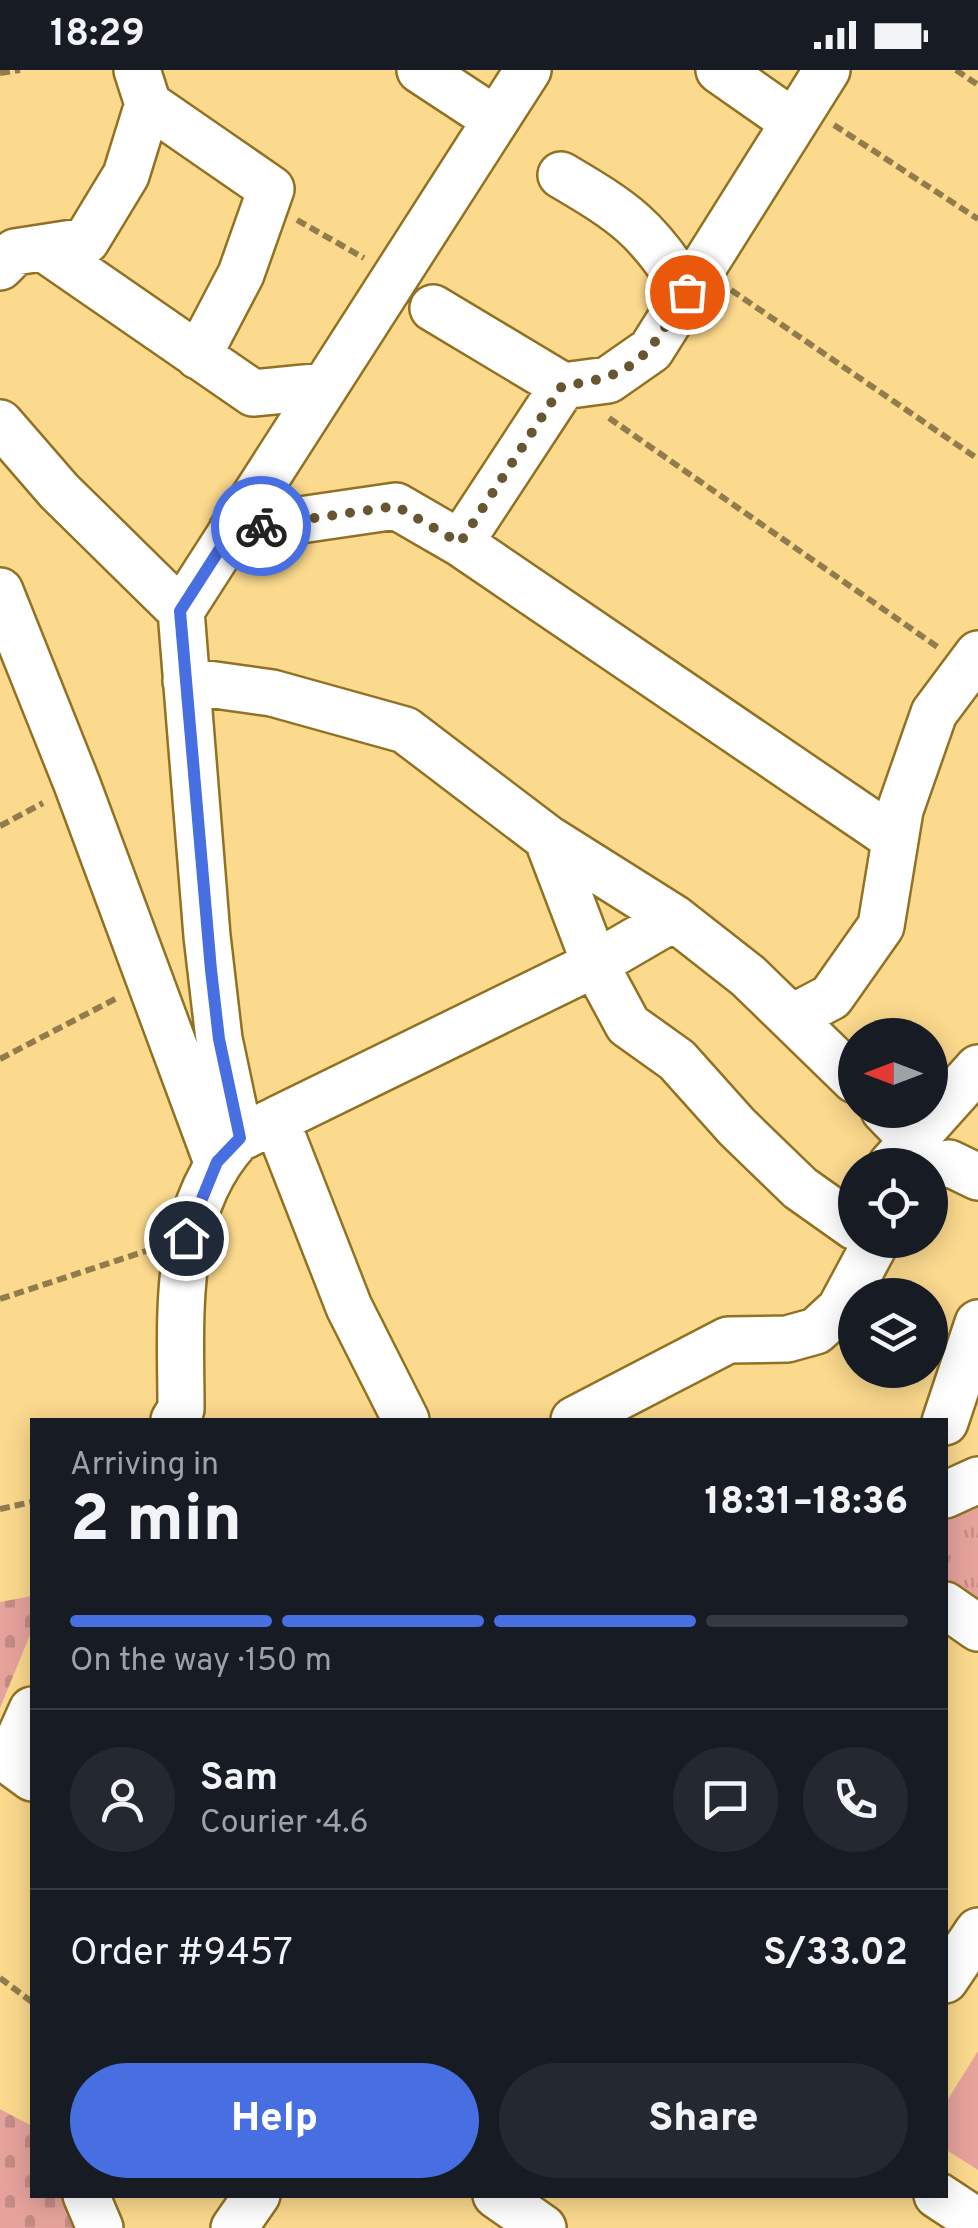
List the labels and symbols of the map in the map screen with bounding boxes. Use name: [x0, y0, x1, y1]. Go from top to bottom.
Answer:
pin: [645, 250, 730, 335]
courier: [211, 476, 311, 576]
north arrow: [838, 1018, 948, 1128]
pin: [144, 1196, 229, 1281]

